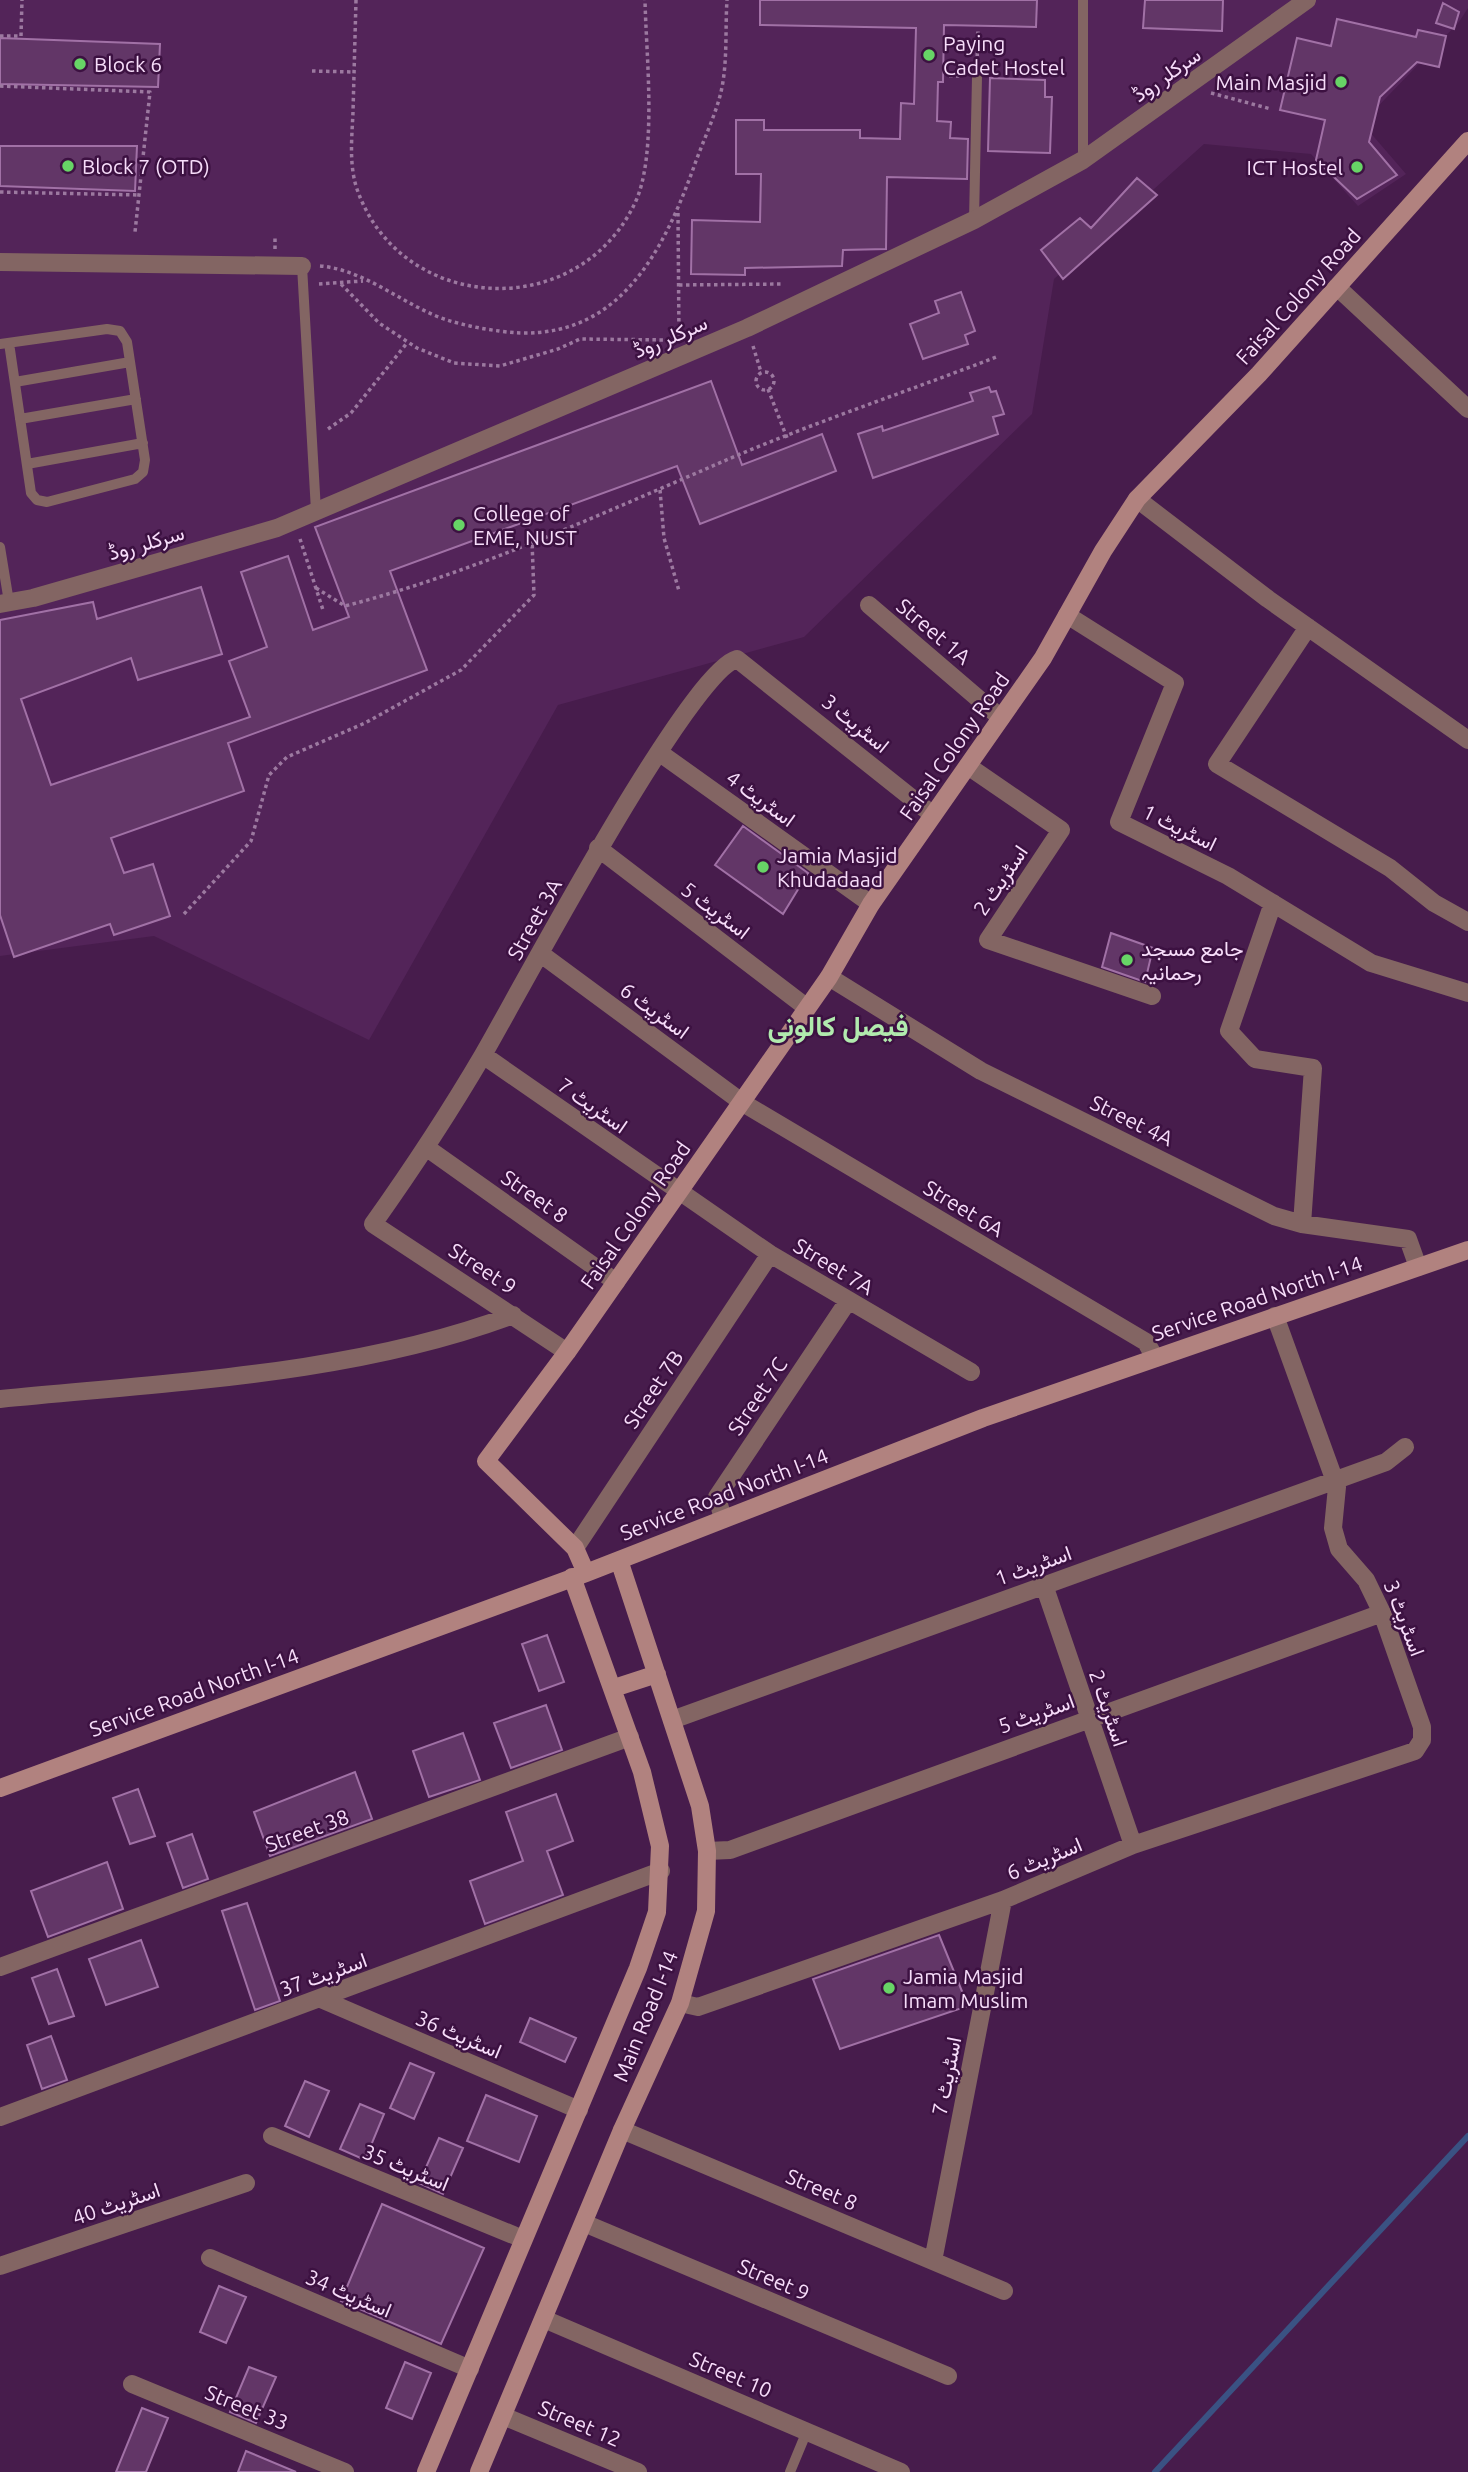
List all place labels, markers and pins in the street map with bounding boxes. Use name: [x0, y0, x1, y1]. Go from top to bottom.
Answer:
place label: Paying Cadet Hostel: [943, 31, 1065, 79]
marker: Paying Cadet Hostel: [921, 47, 937, 63]
place label: Block 6: [94, 52, 162, 76]
marker: Block 6: [72, 56, 88, 72]
place label: Main Masjid: [1215, 70, 1327, 94]
marker: Main Masjid: [1333, 74, 1349, 90]
place label: Block 7 (OTD): [82, 154, 210, 178]
place label: ICT Hostel: [1247, 155, 1343, 179]
marker: Block 7 (OTD): [60, 158, 76, 174]
marker: ICT Hostel: [1349, 159, 1365, 175]
place label: College of EME, NUST: [473, 501, 577, 549]
marker: College of EME, NUST: [451, 517, 467, 533]
place label: Jamia Masjid Khudadaad: [777, 843, 898, 891]
marker: Jamia Masjid Khudadaad: [755, 859, 771, 875]
place label: جامع مسجد رحمانیہ: [1141, 936, 1244, 986]
marker: جامع مسجد رحمانیہ: [1119, 952, 1135, 968]
place label: Jamia Masjid Imam Muslim: [903, 1964, 1028, 2012]
marker: Jamia Masjid Imam Muslim: [881, 1980, 897, 1996]

